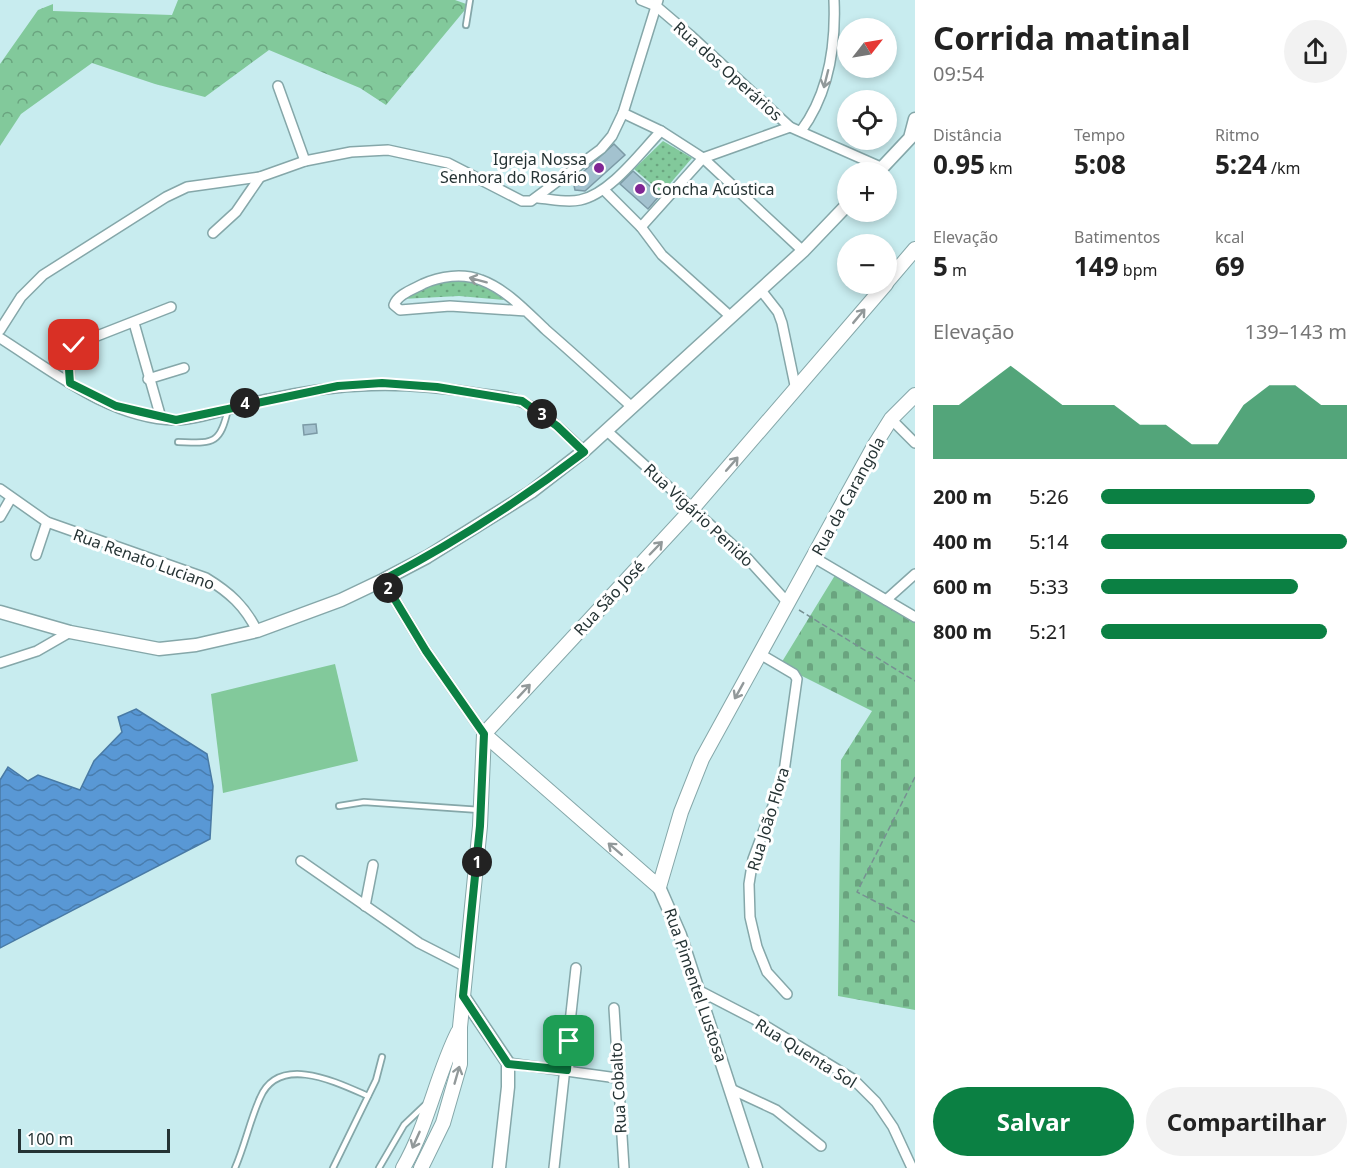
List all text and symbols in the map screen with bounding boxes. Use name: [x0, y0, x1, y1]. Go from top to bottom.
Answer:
text: Corrida matinal: [933, 15, 1191, 60]
street label: Rua dos Operários: [669, 16, 787, 126]
north arrow: [837, 18, 897, 78]
map controls: [837, 18, 897, 294]
button: share: [1284, 20, 1347, 83]
text: 09:54: [933, 60, 984, 87]
one-way arrow: [820, 69, 832, 88]
button: locate: [837, 90, 897, 150]
text: Distância: [933, 124, 1002, 146]
text: Tempo: [1074, 124, 1125, 146]
text: Ritmo: [1215, 124, 1260, 146]
text: 0.95: [933, 146, 985, 182]
text: 5:08: [1074, 146, 1126, 182]
text: 5:24: [1215, 146, 1267, 182]
place label: Igreja Nossa Senhora do Rosário: [440, 148, 587, 188]
text: km: [985, 157, 1013, 179]
text: /km: [1267, 157, 1301, 179]
marker: Igreja Nossa Senhora do Rosário: [592, 161, 606, 175]
button: +: [837, 162, 897, 222]
place label: Concha Acústica: [652, 178, 774, 200]
marker: Concha Acústica: [633, 182, 647, 196]
text: Elevação: [933, 226, 998, 248]
text: Batimentos: [1074, 226, 1160, 248]
text: kcal: [1215, 226, 1244, 248]
button: −: [837, 234, 897, 294]
text: 5: [933, 248, 948, 284]
text: 149: [1074, 248, 1119, 284]
text: 69: [1215, 248, 1245, 284]
text: m: [948, 259, 967, 281]
text: bpm: [1119, 259, 1157, 281]
one-way arrow: [469, 274, 488, 285]
one-way arrow: [852, 308, 865, 324]
text: Elevação: [933, 318, 1014, 345]
text: 139–143 m: [1244, 318, 1347, 345]
pin: [48, 319, 99, 370]
icon: check: [57, 328, 90, 361]
pin: 4: [230, 388, 260, 418]
text: 4: [240, 392, 250, 414]
pin: 3: [527, 399, 557, 429]
text: 3: [537, 403, 547, 425]
street label: Rua da Carangola: [806, 433, 890, 559]
one-way arrow: [725, 457, 739, 472]
street label: Rua Vigário Penido: [639, 458, 759, 572]
text: 200 m: [933, 483, 992, 510]
text: 5:26: [1029, 483, 1069, 510]
street label: Rua Renato Luciano: [70, 523, 218, 595]
text: 400 m: [933, 528, 992, 555]
text: 5:14: [1029, 528, 1069, 555]
one-way arrow: [648, 540, 663, 555]
street label: Rua São José: [568, 556, 650, 640]
pin: 2: [373, 573, 403, 603]
text: 600 m: [933, 573, 992, 600]
text: 5:33: [1029, 573, 1069, 600]
text: 2: [383, 577, 393, 599]
text: 800 m: [933, 618, 992, 645]
text: 5:21: [1029, 618, 1069, 645]
one-way arrow: [733, 681, 744, 699]
one-way arrow: [517, 684, 531, 699]
street label: Rua João Flora: [742, 765, 794, 873]
one-way arrow: [608, 842, 623, 856]
pin: 1: [462, 847, 492, 877]
text: 1: [472, 851, 482, 873]
street label: Rua Pimentel Lustosa: [659, 905, 733, 1065]
street label: Rua Quenta Sol: [751, 1013, 861, 1093]
pin: [543, 1015, 594, 1066]
icon: arrive: [552, 1024, 585, 1057]
street label: Rua Cobalto: [605, 1042, 631, 1134]
one-way arrow: [452, 1066, 463, 1085]
button: Salvar: [933, 1087, 1134, 1156]
button: Compartilhar: [1146, 1087, 1347, 1156]
scale bar: [18, 1126, 170, 1154]
text: 100 m: [27, 1128, 74, 1150]
one-way arrow: [410, 1131, 421, 1149]

